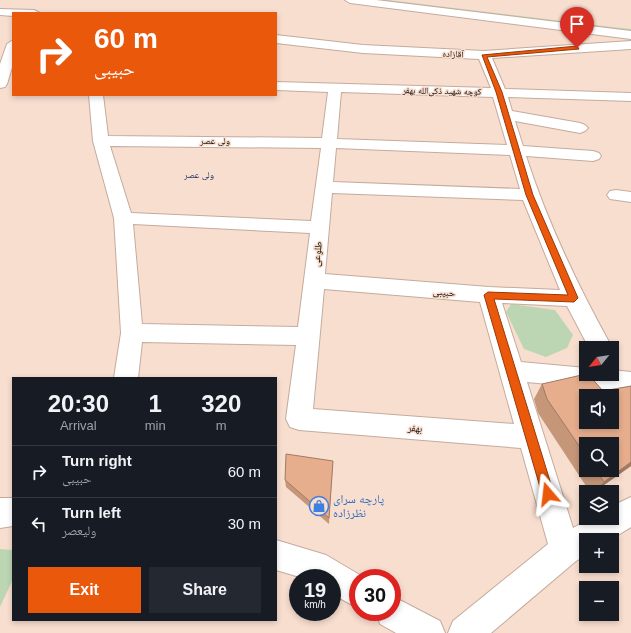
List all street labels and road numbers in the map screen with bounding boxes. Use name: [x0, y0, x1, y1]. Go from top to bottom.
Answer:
street label: آقازاده: [442, 48, 465, 60]
street label: کوچه شهید ذکی‌الله بهفر: [401, 85, 482, 98]
street label: ولی عصر: [199, 136, 230, 146]
street label: طلوعی: [310, 240, 325, 267]
street label: حبیبی: [432, 286, 456, 300]
street label: بهفر: [406, 422, 423, 434]

